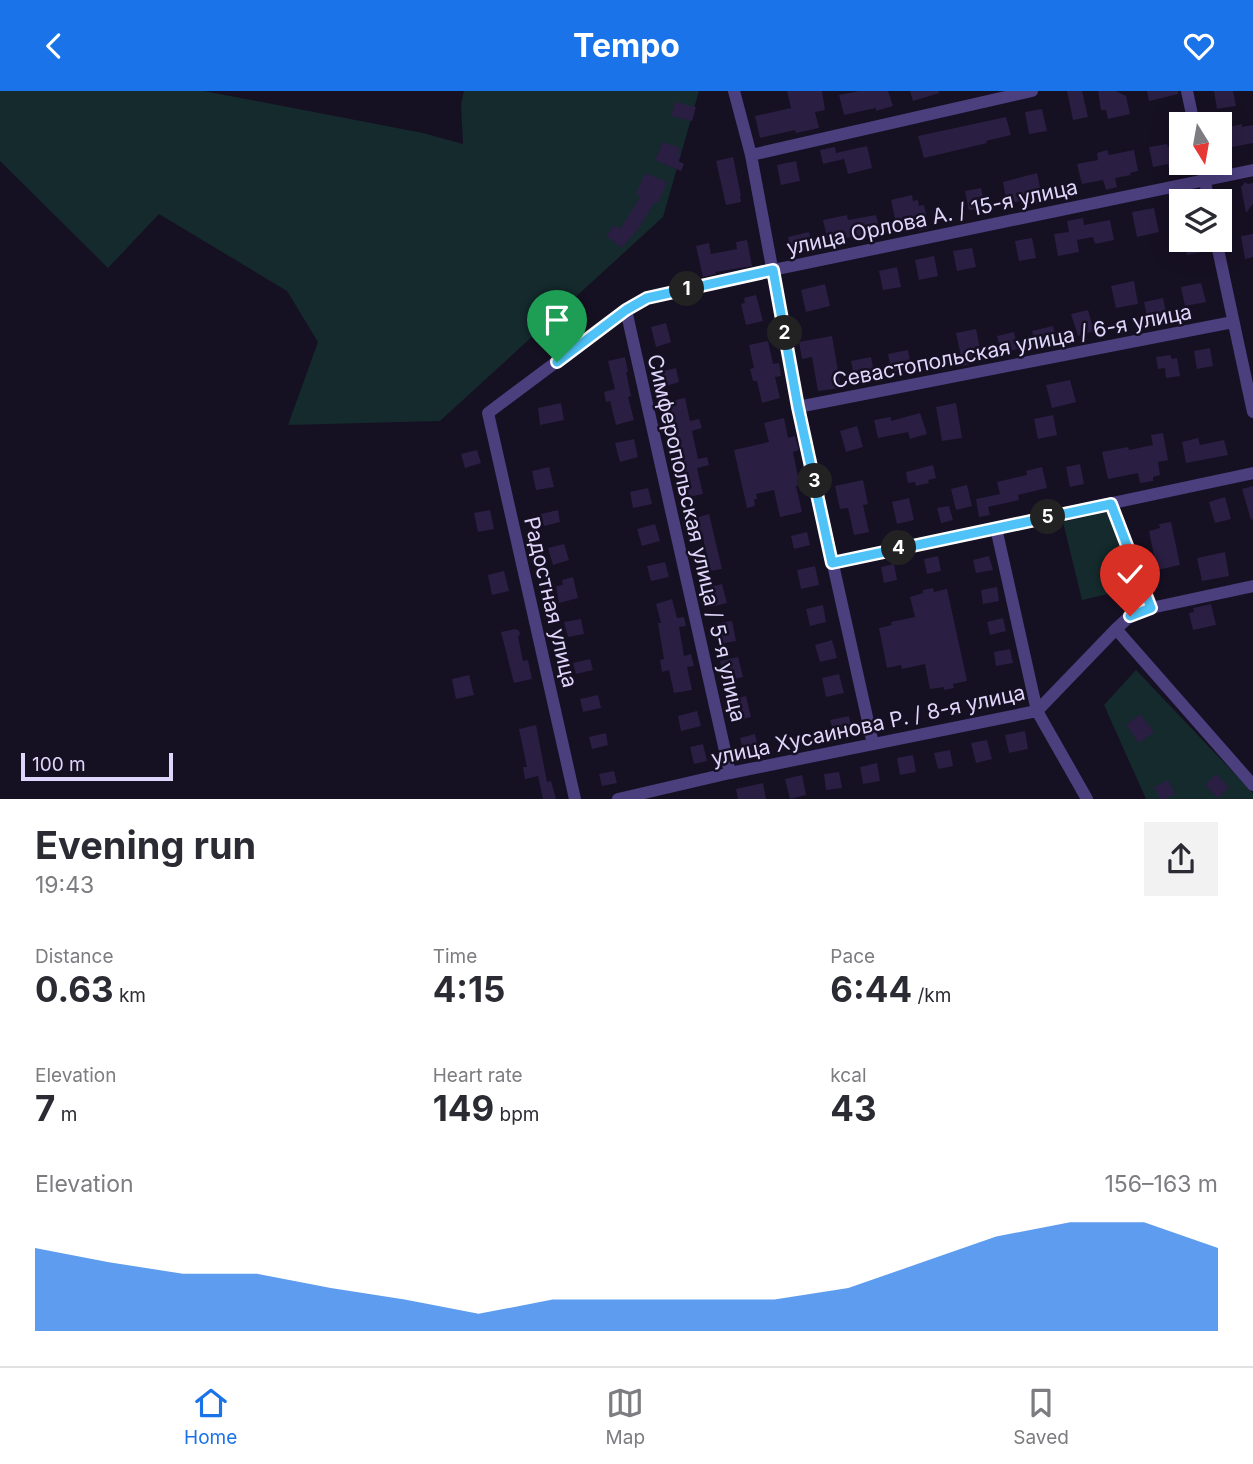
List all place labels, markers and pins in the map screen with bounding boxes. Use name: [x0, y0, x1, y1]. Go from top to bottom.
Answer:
pin: 1: [670, 271, 704, 307]
pin: [527, 290, 587, 362]
pin: 2: [768, 315, 802, 351]
pin: 3: [798, 463, 832, 499]
pin: 5: [1030, 499, 1066, 535]
pin: 4: [881, 531, 916, 566]
pin: [1100, 544, 1160, 616]

